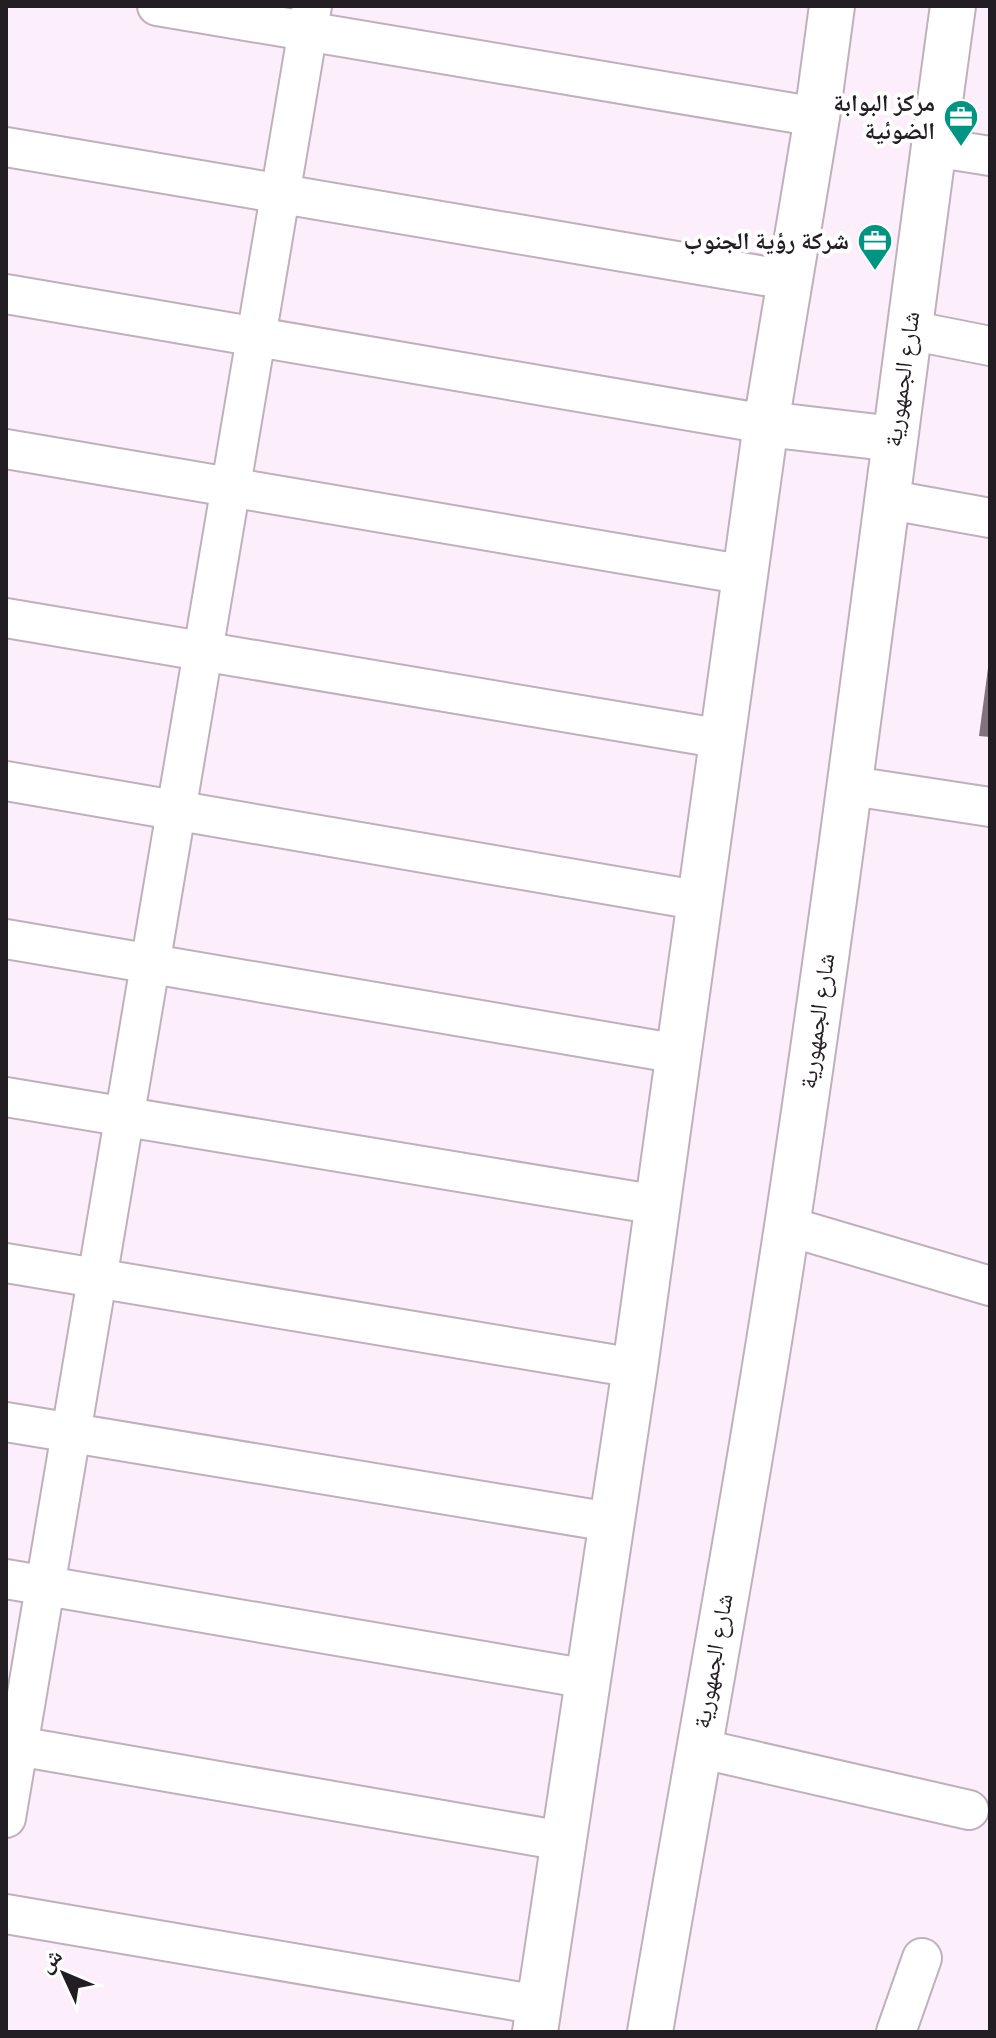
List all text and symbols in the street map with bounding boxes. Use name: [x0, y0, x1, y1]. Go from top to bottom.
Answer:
place label: مركز البوابة الضوئية: [833, 89, 935, 145]
office icon: مركز البوابة الضوئية: [942, 98, 980, 148]
office icon: شركة رؤية الجنوب: [856, 222, 894, 272]
place label: شركة رؤية الجنوب: [684, 227, 849, 255]
street label: شارع الجمهورية: [879, 309, 926, 449]
street label: شارع الجمهورية: [794, 951, 841, 1091]
street label: شارع الجمهورية: [687, 1591, 740, 1731]
north arrow: [24, 1934, 104, 2014]
text: ش: [33, 1943, 68, 1978]

